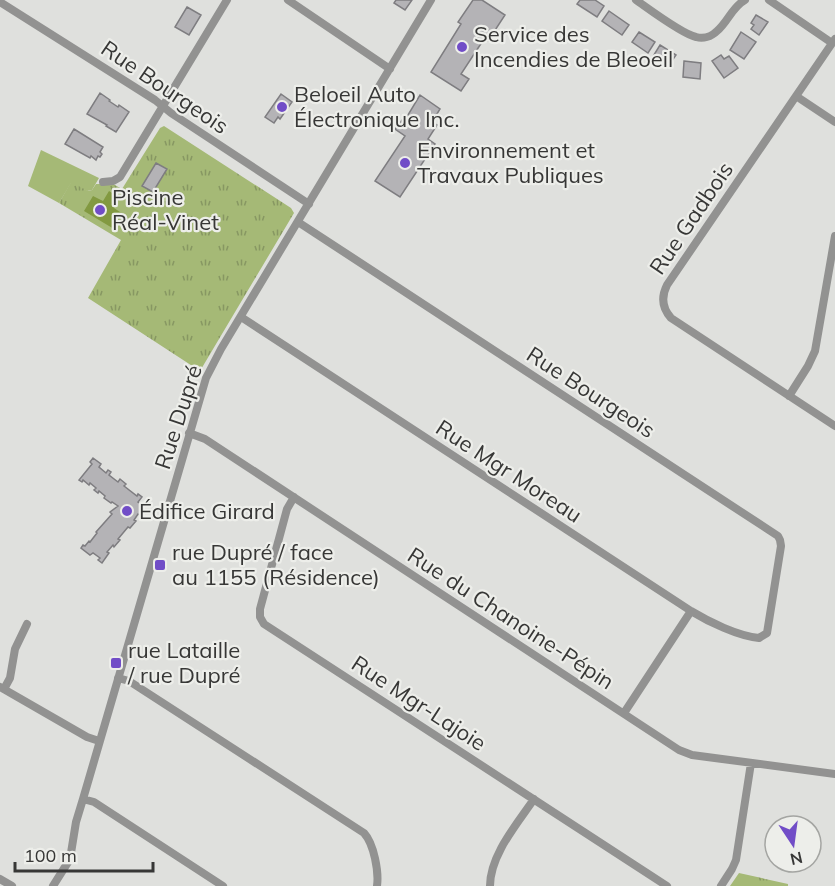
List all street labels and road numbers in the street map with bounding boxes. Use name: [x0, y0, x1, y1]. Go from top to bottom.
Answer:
street label: Rue Bourgeois: [96, 34, 234, 140]
street label: Rue Gadbois: [643, 156, 739, 280]
street label: Rue Bourgeois: [521, 340, 661, 444]
street label: Rue Dupré: [148, 361, 208, 473]
street label: Rue Mgr Moreau: [431, 413, 587, 529]
street label: Rue du Chanoine-Pépin: [402, 541, 620, 695]
street label: Rue Mgr-Lajoie: [346, 649, 492, 757]

